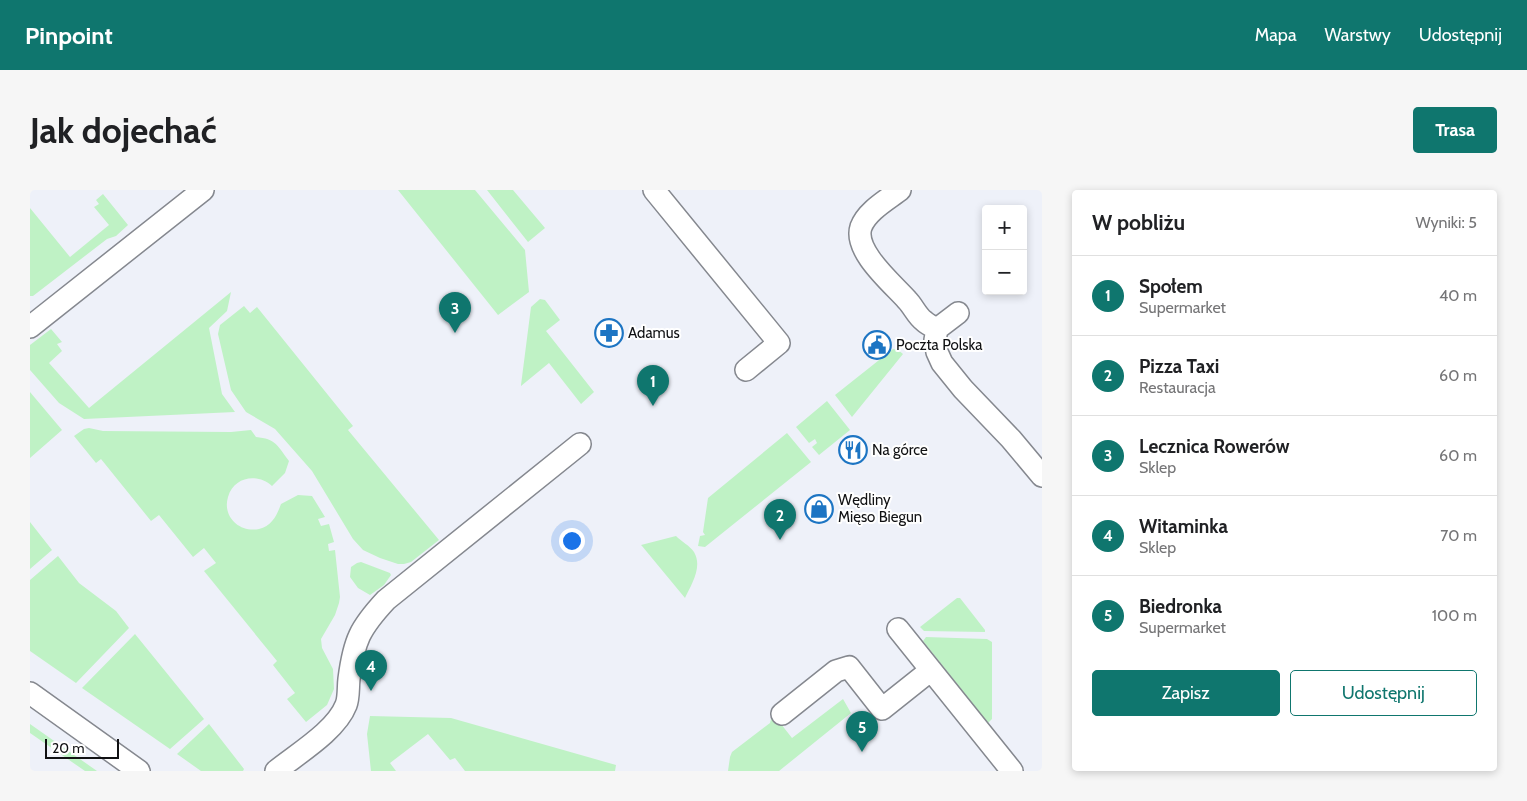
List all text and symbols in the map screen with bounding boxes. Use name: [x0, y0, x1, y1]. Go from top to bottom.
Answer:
text: Pinpoint: [25, 21, 113, 50]
text: Mapa: [1255, 24, 1297, 46]
text: Warstwy: [1325, 24, 1391, 46]
text: Udostępnij: [1419, 24, 1502, 46]
button: Trasa: [1413, 107, 1497, 153]
text: Jak dojechać: [30, 109, 217, 152]
map controls: [982, 205, 1027, 295]
button: +: [982, 205, 1027, 250]
text: W pobliżu: [1092, 210, 1185, 235]
text: Wyniki: 5: [1415, 213, 1477, 232]
button: −: [982, 250, 1027, 295]
text: Społem: [1139, 275, 1203, 298]
text: 1: [1105, 286, 1111, 305]
text: 40 m: [1439, 286, 1477, 305]
pin: 3: [439, 292, 471, 333]
text: Supermarket: [1139, 298, 1226, 317]
pharmacy icon: Adamus: [594, 318, 624, 348]
place label: Adamus: [628, 324, 680, 342]
public building icon: Poczta Polska: [862, 330, 892, 360]
place label: Poczta Polska: [896, 336, 983, 354]
text: Pizza Taxi: [1139, 355, 1219, 378]
pin: 1: [637, 365, 669, 406]
text: 2: [1104, 366, 1112, 385]
text: 60 m: [1439, 366, 1477, 385]
text: Restauracja: [1139, 378, 1216, 397]
restaurant icon: Na górce: [838, 435, 868, 465]
text: Lecznica Rowerów: [1139, 435, 1290, 458]
place label: Na górce: [872, 441, 928, 459]
text: 3: [1104, 446, 1112, 465]
text: 60 m: [1439, 446, 1477, 465]
text: Sklep: [1139, 458, 1176, 477]
place label: Wędliny Mięso Biegun: [838, 491, 922, 526]
shop icon: Wędliny Mięso Biegun: [804, 494, 834, 524]
pin: 2: [764, 499, 796, 540]
text: Witaminka: [1139, 515, 1228, 538]
text: 4: [1103, 526, 1113, 545]
text: 70 m: [1440, 526, 1477, 545]
your location: [559, 528, 585, 554]
text: Sklep: [1139, 538, 1176, 557]
text: Biedronka: [1139, 595, 1222, 618]
text: 5: [1104, 606, 1112, 625]
text: 100 m: [1432, 606, 1477, 625]
text: Supermarket: [1139, 618, 1226, 637]
pin: 4: [355, 650, 387, 691]
button: Zapisz: [1092, 670, 1280, 716]
button: Udostępnij: [1290, 670, 1477, 716]
pin: 5: [846, 711, 878, 752]
scale bar: [45, 736, 119, 759]
text: 20 m: [52, 739, 85, 757]

